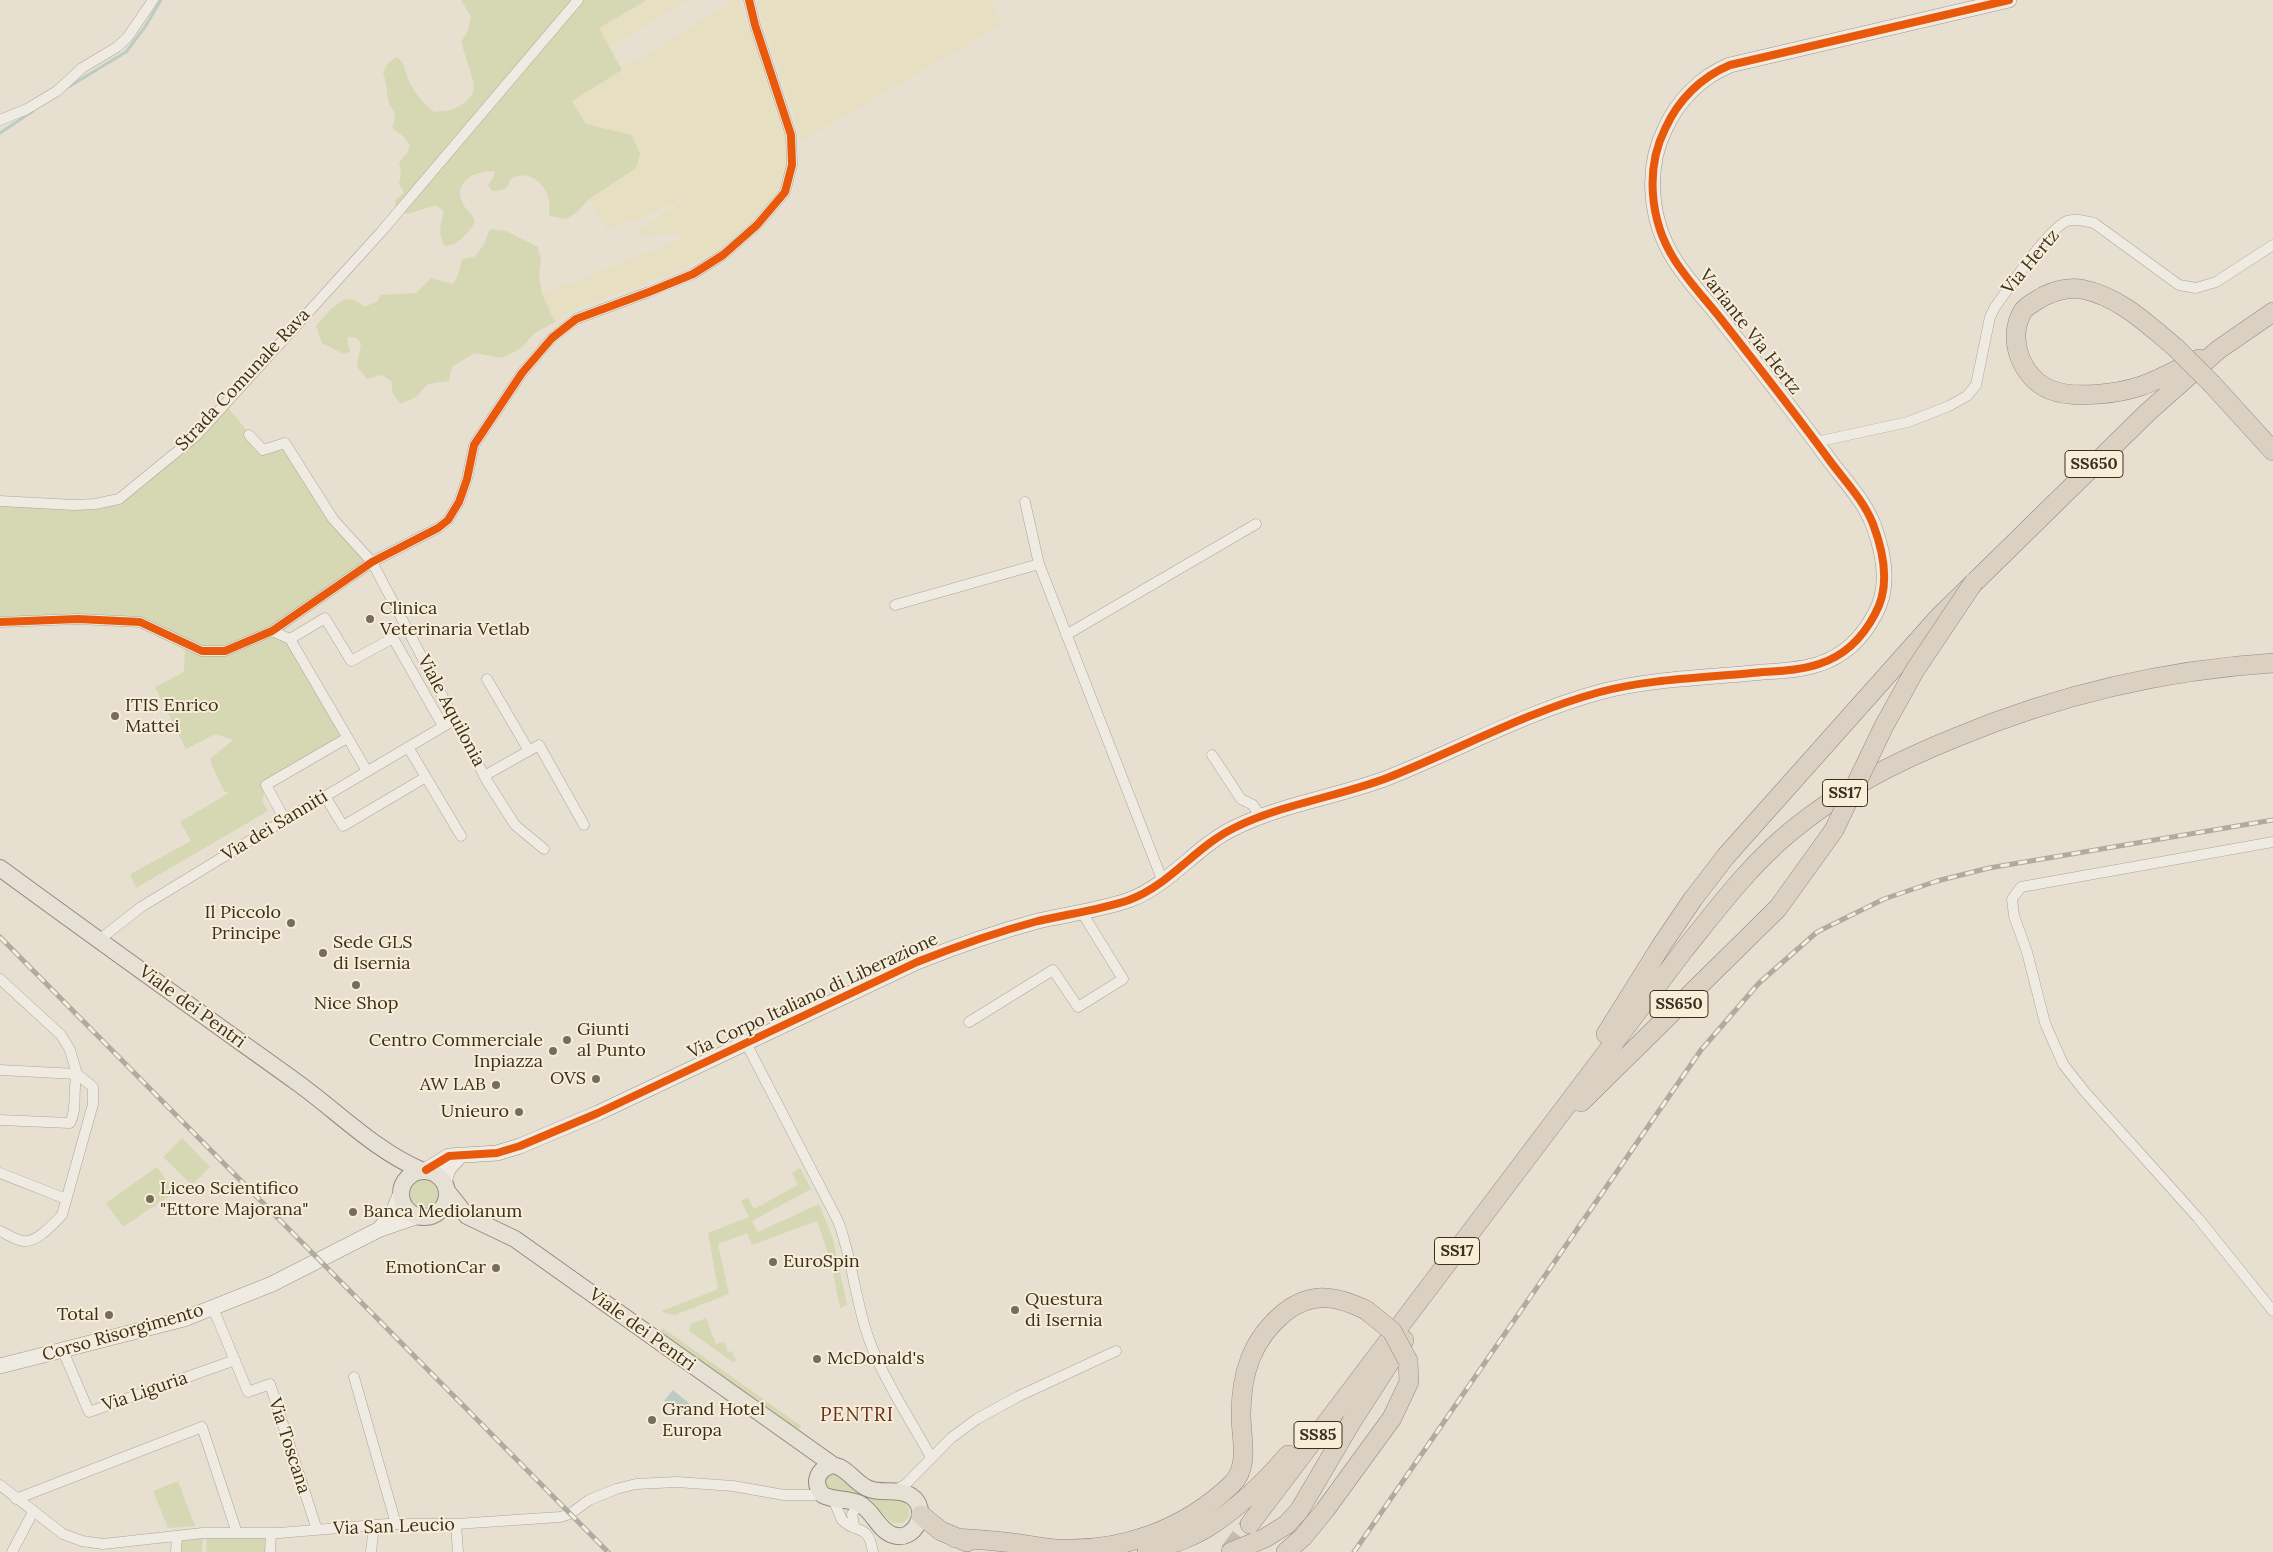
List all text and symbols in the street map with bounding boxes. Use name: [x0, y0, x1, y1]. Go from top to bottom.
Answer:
street label: Via Hertz: [1998, 225, 2064, 299]
street label: Variante Via Hertz: [1694, 265, 1806, 399]
street label: Strada Comunale Rava: [171, 304, 315, 456]
road number: SS650: [2065, 450, 2123, 478]
place label: Clinica Veterinaria Vetlab: [380, 598, 530, 640]
marker: Clinica Veterinaria Vetlab: [364, 613, 376, 625]
street label: Viale Aquilonia: [413, 651, 489, 771]
place label: ITIS Enrico Mattei: [125, 695, 219, 738]
marker: ITIS Enrico Mattei: [109, 710, 121, 722]
road number: SS17: [1822, 780, 1868, 806]
street label: Via dei Sanniti: [218, 786, 332, 866]
place label: Il Piccolo Principe: [204, 902, 281, 944]
marker: Il Piccolo Principe: [285, 917, 297, 929]
street label: Via Corpo Italiano di Liberazione: [684, 928, 942, 1064]
place label: Sede GLS di Isernia: [333, 932, 412, 974]
marker: Sede GLS di Isernia: [317, 947, 329, 959]
street label: Viale dei Pentri: [134, 961, 250, 1053]
marker: Nice Shop: [350, 979, 362, 991]
road number: SS650: [1650, 991, 1708, 1018]
place label: Nice Shop: [313, 993, 399, 1015]
place label: Giunti al Punto: [577, 1019, 646, 1062]
place label: Centro Commerciale Inpiazza: [369, 1030, 543, 1072]
marker: Giunti al Punto: [561, 1034, 573, 1046]
marker: Centro Commerciale Inpiazza: [547, 1045, 559, 1057]
place label: OVS: [550, 1068, 586, 1090]
marker: OVS: [590, 1073, 602, 1085]
place label: AW LAB: [420, 1074, 486, 1096]
marker: AW LAB: [490, 1079, 502, 1091]
place label: Unieuro: [441, 1101, 509, 1123]
marker: Unieuro: [513, 1106, 525, 1118]
place label: Liceo Scientifico "Ettore Majorana": [160, 1178, 308, 1220]
marker: Liceo Scientifico "Ettore Majorana": [144, 1193, 156, 1205]
place label: Banca Mediolanum: [363, 1201, 522, 1223]
marker: Banca Mediolanum: [347, 1206, 359, 1218]
road number: SS17: [1434, 1238, 1480, 1264]
place label: EuroSpin: [783, 1251, 860, 1273]
marker: EuroSpin: [767, 1256, 779, 1268]
place label: EmotionCar: [385, 1257, 486, 1279]
marker: EmotionCar: [490, 1262, 502, 1274]
street label: Viale dei Pentri: [584, 1284, 700, 1376]
place label: Questura di Isernia: [1025, 1289, 1103, 1332]
street label: Corso Risorgimento: [40, 1300, 206, 1366]
place label: Total: [57, 1304, 99, 1326]
marker: Questura di Isernia: [1009, 1304, 1021, 1316]
marker: Total: [103, 1309, 115, 1321]
place label: McDonald's: [827, 1348, 925, 1370]
marker: McDonald's: [811, 1353, 823, 1365]
street label: Via Liguria: [99, 1367, 191, 1417]
street label: Via Toscana: [263, 1396, 315, 1496]
place label: Grand Hotel Europa: [662, 1399, 765, 1442]
district label: PENTRI: [819, 1405, 895, 1427]
marker: Grand Hotel Europa: [646, 1414, 658, 1426]
road number: SS85: [1294, 1422, 1342, 1448]
street label: Via San Leucio: [333, 1514, 455, 1540]

